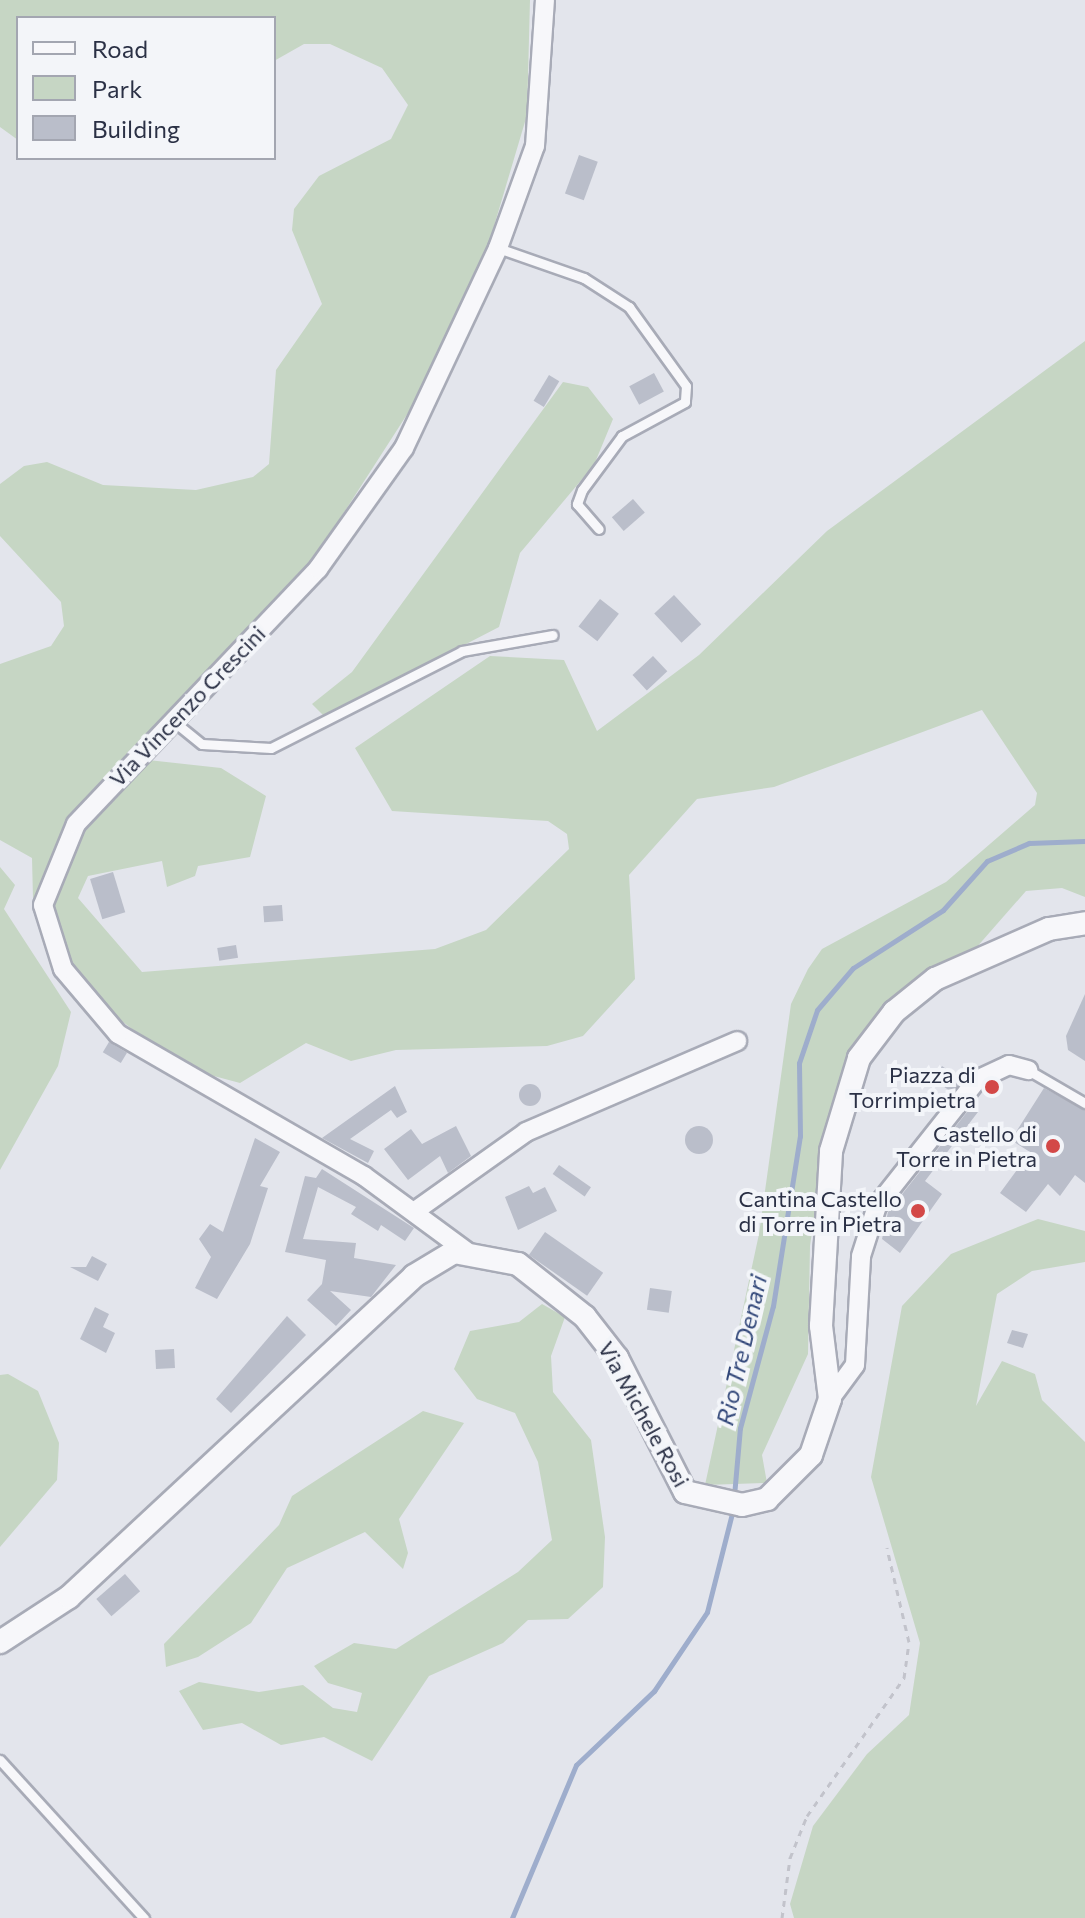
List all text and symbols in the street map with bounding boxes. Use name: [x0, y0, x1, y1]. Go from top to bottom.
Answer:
legend: [16, 16, 276, 160]
text: Road: [92, 34, 148, 63]
text: Park: [92, 74, 142, 103]
text: Building: [92, 114, 180, 143]
street label: Via Vincenzo Crescini: [103, 620, 271, 792]
place label: Piazza di Torrimpietra: [849, 1061, 976, 1112]
marker: Piazza di Torrimpietra: [983, 1078, 1001, 1096]
place label: Castello di Torre in Pietra: [896, 1120, 1037, 1172]
marker: Castello di Torre in Pietra: [1044, 1137, 1062, 1155]
place label: Cantina Castello di Torre in Pietra: [738, 1185, 902, 1236]
marker: Cantina Castello di Torre in Pietra: [909, 1202, 927, 1220]
water label: Rio Tre Denari: [710, 1272, 772, 1428]
street label: Via Michele Rosi: [593, 1337, 695, 1491]

